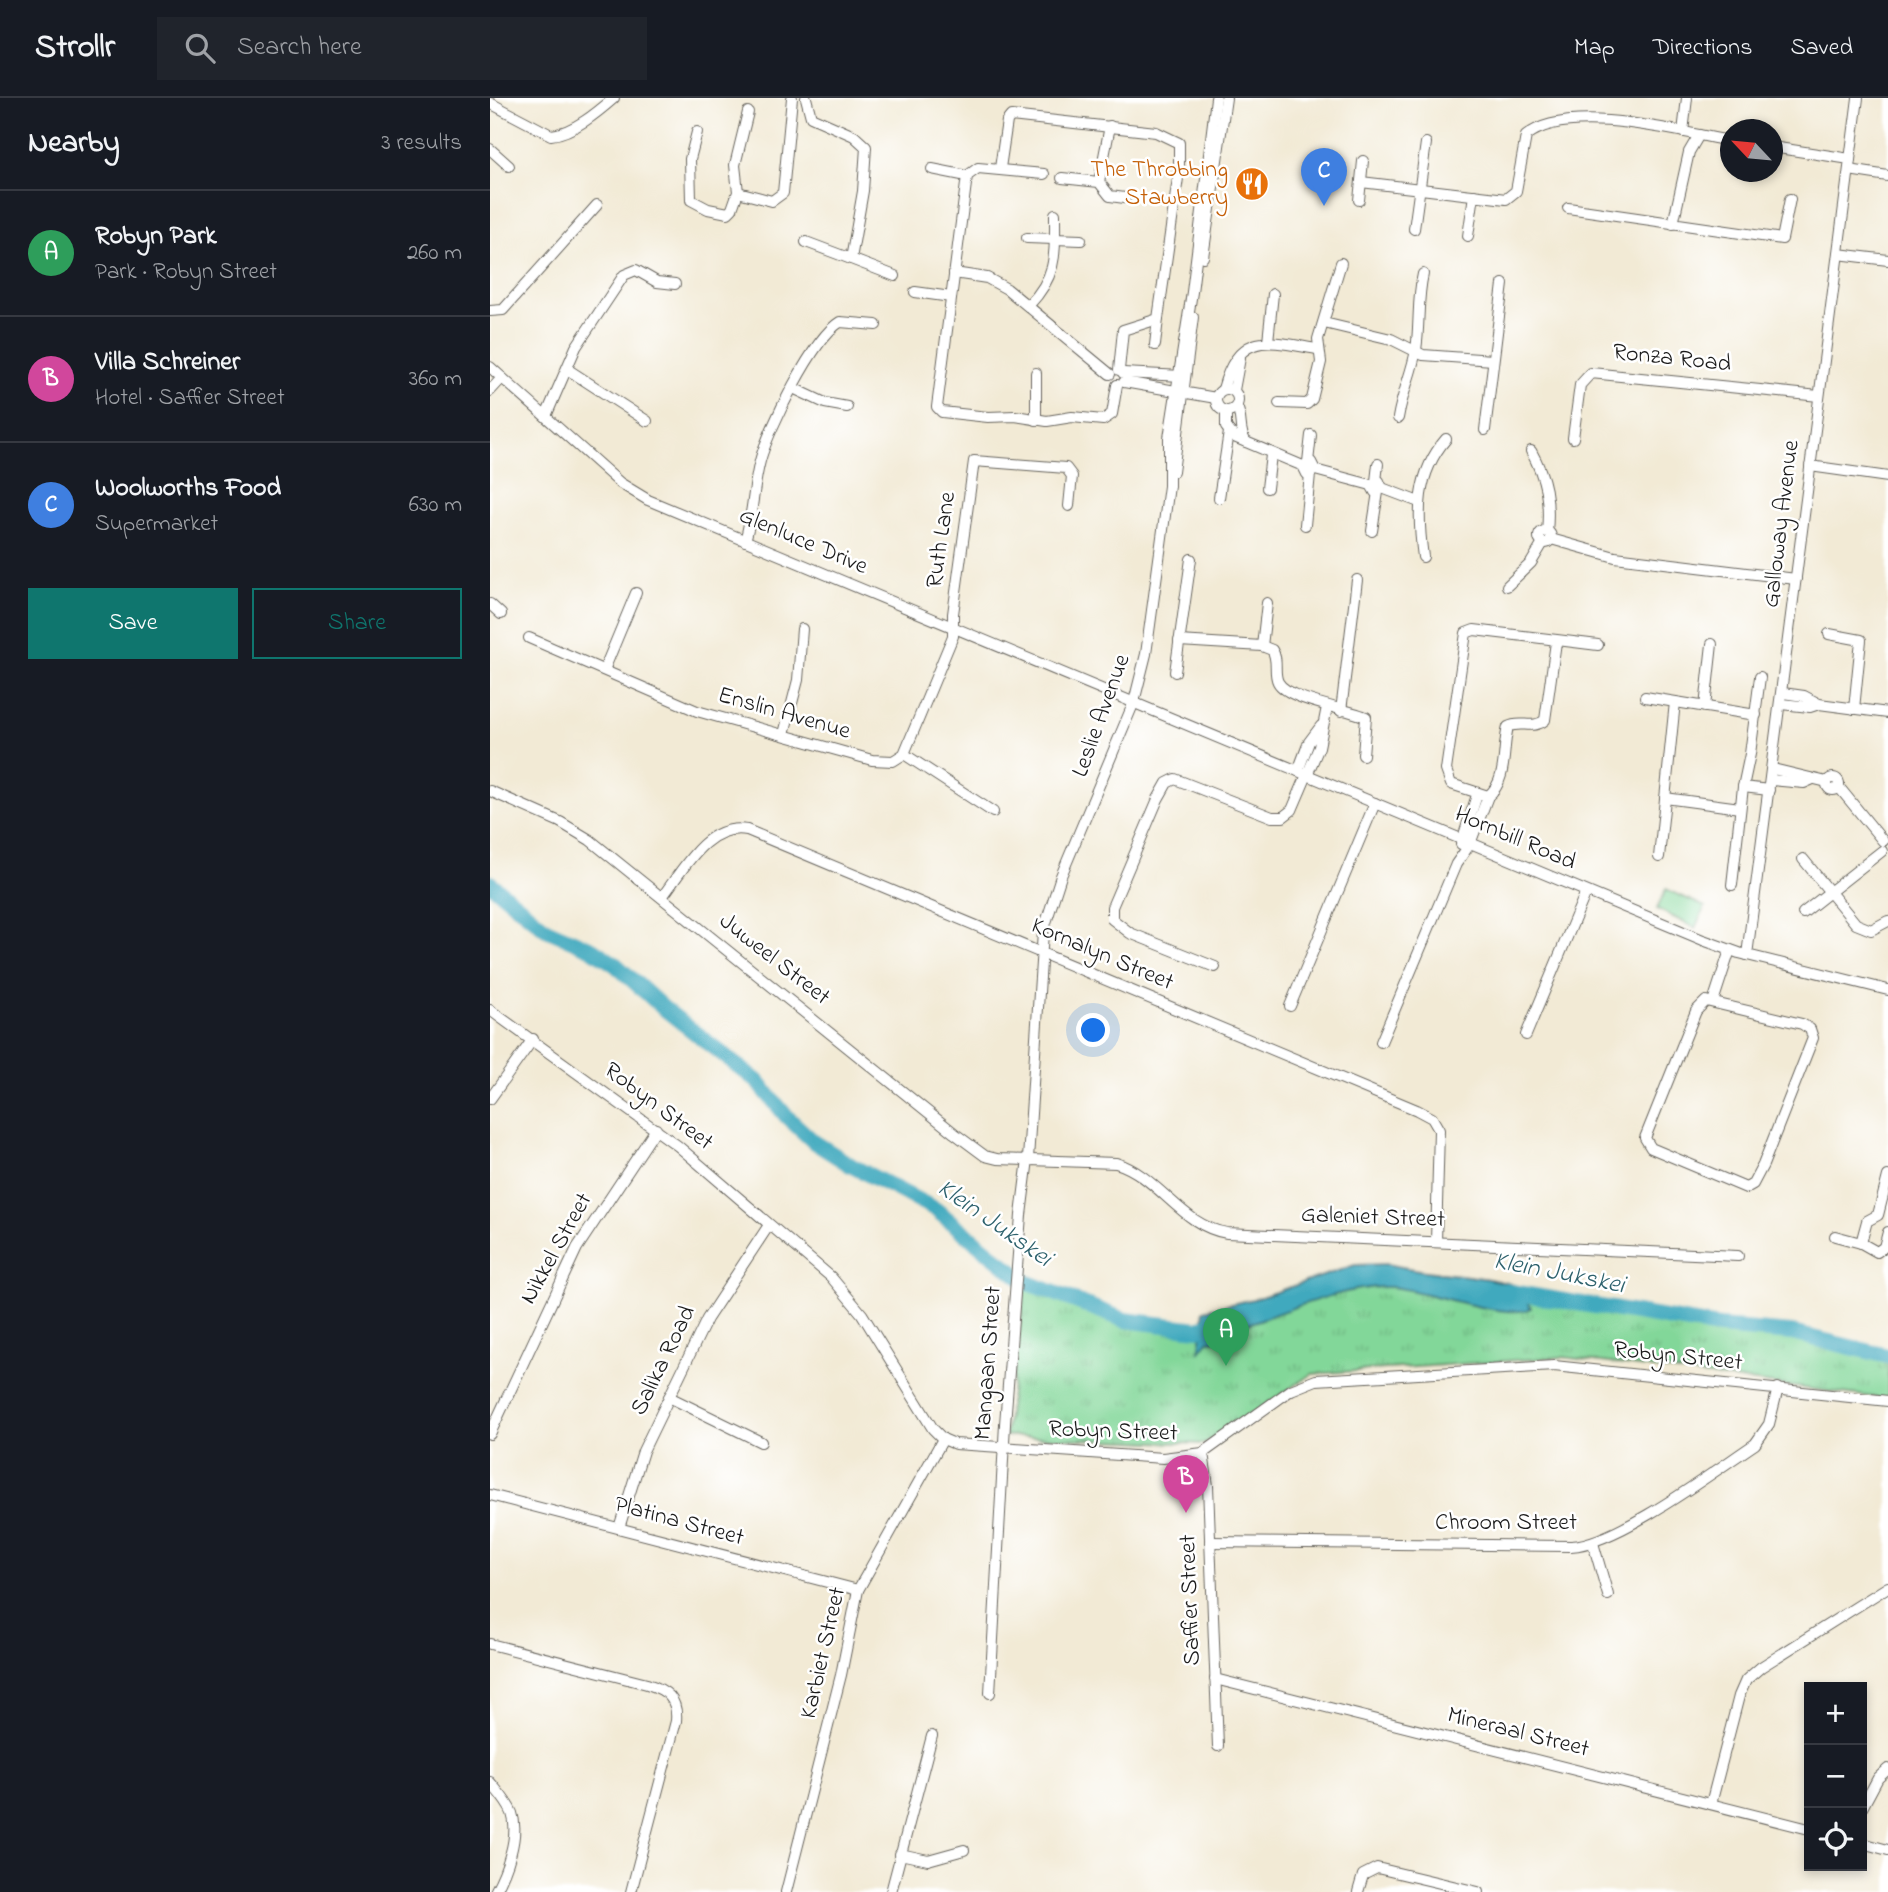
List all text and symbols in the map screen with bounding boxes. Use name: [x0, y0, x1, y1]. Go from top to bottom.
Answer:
search box: [157, 17, 647, 80]
text: Strollr: [35, 24, 115, 72]
icon: search: [181, 29, 219, 67]
text: Search here: [237, 29, 362, 67]
text: Map: [1574, 31, 1615, 66]
text: Directions: [1653, 31, 1752, 66]
text: Saved: [1790, 31, 1853, 66]
north arrow: [1720, 119, 1783, 182]
text: Nearby: [28, 122, 120, 166]
text: 3 results: [381, 127, 462, 160]
pin: C: [1301, 148, 1347, 206]
place label: The Throbbing Stawberry: [1090, 153, 1228, 217]
restaurant icon: The Throbbing Stawberry: [1233, 165, 1271, 203]
text: Robyn Park: [95, 218, 217, 256]
text: A: [44, 237, 58, 270]
text: 260 m: [407, 237, 462, 270]
text: Park · Robyn Street: [95, 256, 277, 289]
street label: Ronza Road: [1611, 335, 1733, 383]
text: Villa Schreiner: [95, 344, 240, 382]
text: B: [43, 363, 59, 396]
text: 360 m: [409, 363, 462, 396]
text: Hotel · Saffier Street: [95, 382, 285, 415]
street label: Galloway Avenue: [1754, 438, 1811, 610]
text: Woolworths Food: [95, 470, 281, 508]
text: C: [45, 489, 57, 522]
text: 630 m: [409, 489, 462, 522]
street label: Ruth Lane: [918, 489, 966, 590]
street label: Glenluce Drive: [733, 499, 873, 585]
text: Supermarket: [95, 508, 218, 541]
button: Save: [28, 588, 238, 659]
button: Share: [252, 588, 462, 659]
street label: Leslie Avenue: [1064, 649, 1141, 782]
street label: Enslin Avenue: [714, 678, 855, 750]
street label: Hornbill Road: [1449, 798, 1582, 881]
street label: Juweel Street: [711, 905, 837, 1015]
street label: Kornalyn Street: [1025, 909, 1179, 1002]
your location: [1076, 1013, 1110, 1047]
street label: Robyn Street: [595, 1054, 720, 1161]
water label: Klein Jukskei: [929, 1170, 1061, 1279]
street label: Nikkel Street: [512, 1187, 602, 1311]
street label: Galeniet Street: [1300, 1198, 1446, 1238]
water label: Klein Jukskei: [1490, 1243, 1630, 1306]
street label: Mangaan Street: [966, 1285, 1012, 1441]
street label: Salika Road: [622, 1300, 706, 1422]
pin: A: [1203, 1308, 1249, 1366]
street label: Robyn Street: [1612, 1333, 1744, 1382]
street label: Robyn Street: [1048, 1412, 1178, 1453]
pin: B: [1163, 1455, 1209, 1513]
street label: Platina Street: [610, 1488, 748, 1556]
street label: Chroom Street: [1435, 1506, 1577, 1541]
street label: Saffier Street: [1171, 1534, 1211, 1666]
street label: Karbiet Street: [792, 1584, 856, 1722]
map controls: [1804, 1682, 1867, 1871]
button: +: [1804, 1682, 1867, 1745]
street label: Mineraal Street: [1443, 1698, 1593, 1768]
button: −: [1804, 1745, 1867, 1808]
button: locate: [1804, 1808, 1867, 1871]

